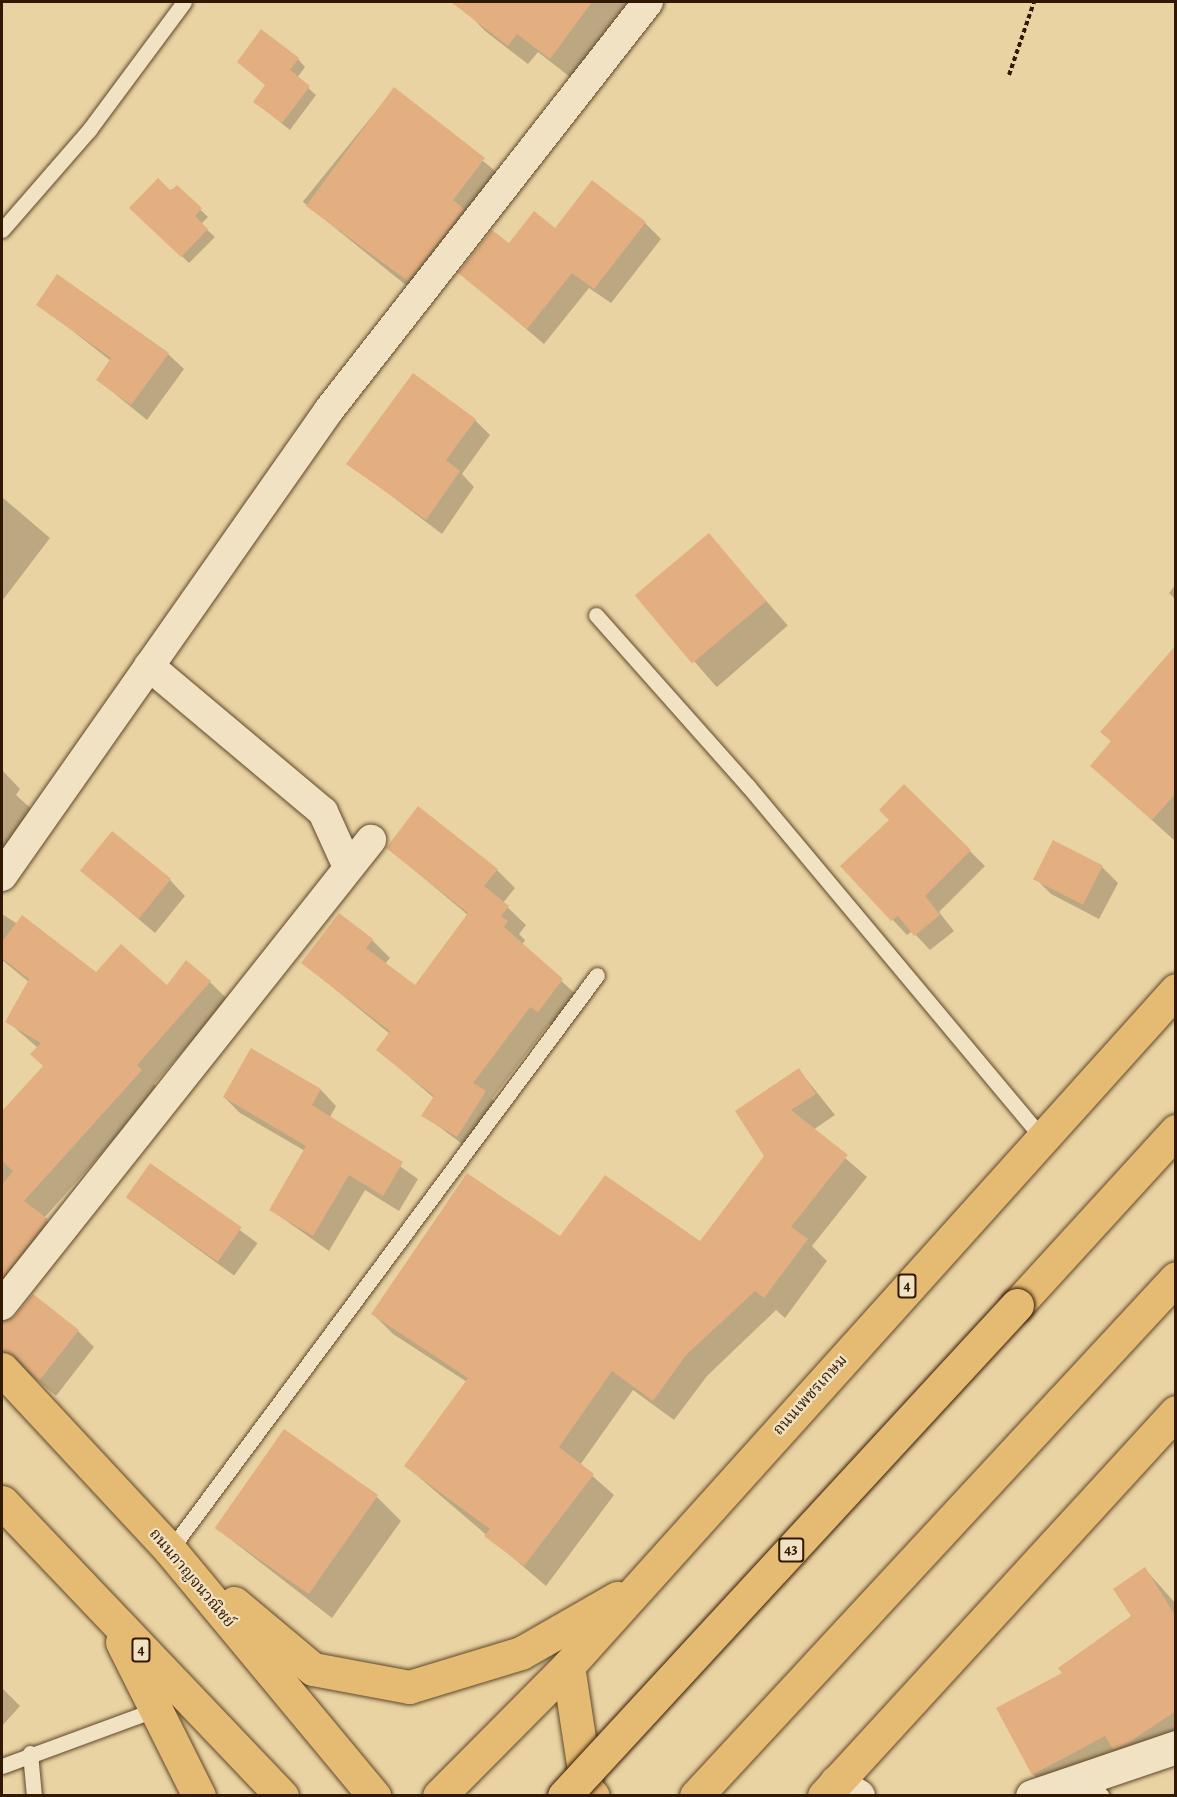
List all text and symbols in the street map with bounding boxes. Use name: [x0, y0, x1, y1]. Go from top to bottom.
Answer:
road number: 4: [896, 1274, 918, 1298]
street label: ถนนเพชรเกษม: [769, 1351, 851, 1439]
street label: ถนนกาญจนวณิชย์: [145, 1525, 239, 1631]
road number: 43: [778, 1538, 804, 1562]
road number: 4: [130, 1638, 152, 1662]

